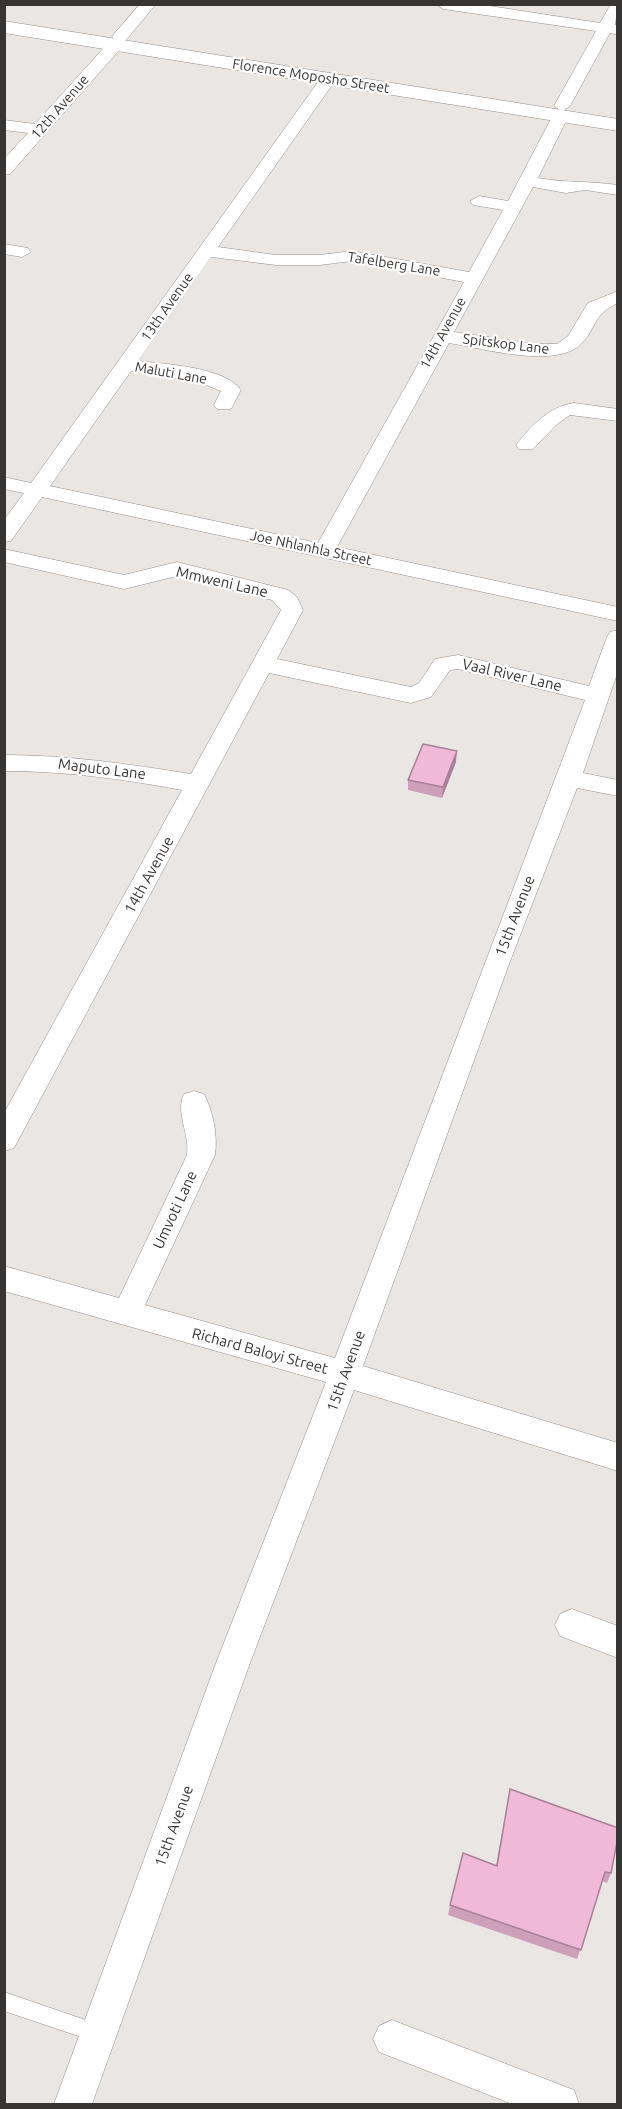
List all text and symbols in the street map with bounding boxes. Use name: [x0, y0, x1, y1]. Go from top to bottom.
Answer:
street label: Florence Moposho Street: [231, 55, 391, 97]
street label: 12th Avenue: [28, 71, 92, 143]
street label: Tafelberg Lane: [346, 248, 442, 280]
street label: 13th Avenue: [137, 270, 197, 344]
street label: 14th Avenue: [416, 294, 470, 372]
street label: Spitskop Lane: [462, 330, 550, 358]
street label: Maluti Lane: [134, 358, 208, 388]
street label: Joe Nhlanhla Street: [249, 527, 373, 569]
street label: Mmweni Lane: [174, 563, 270, 601]
street label: Vaal River Lane: [460, 655, 564, 695]
street label: Maputo Lane: [57, 755, 147, 783]
street label: 14th Avenue: [120, 833, 178, 917]
street label: 15th Avenue: [491, 873, 539, 959]
street label: Umvoti Lane: [149, 1168, 201, 1252]
street label: Richard Baloyi Street: [190, 1324, 330, 1378]
street label: 15th Avenue: [323, 1328, 369, 1414]
street label: 15th Avenue: [151, 1783, 197, 1869]

